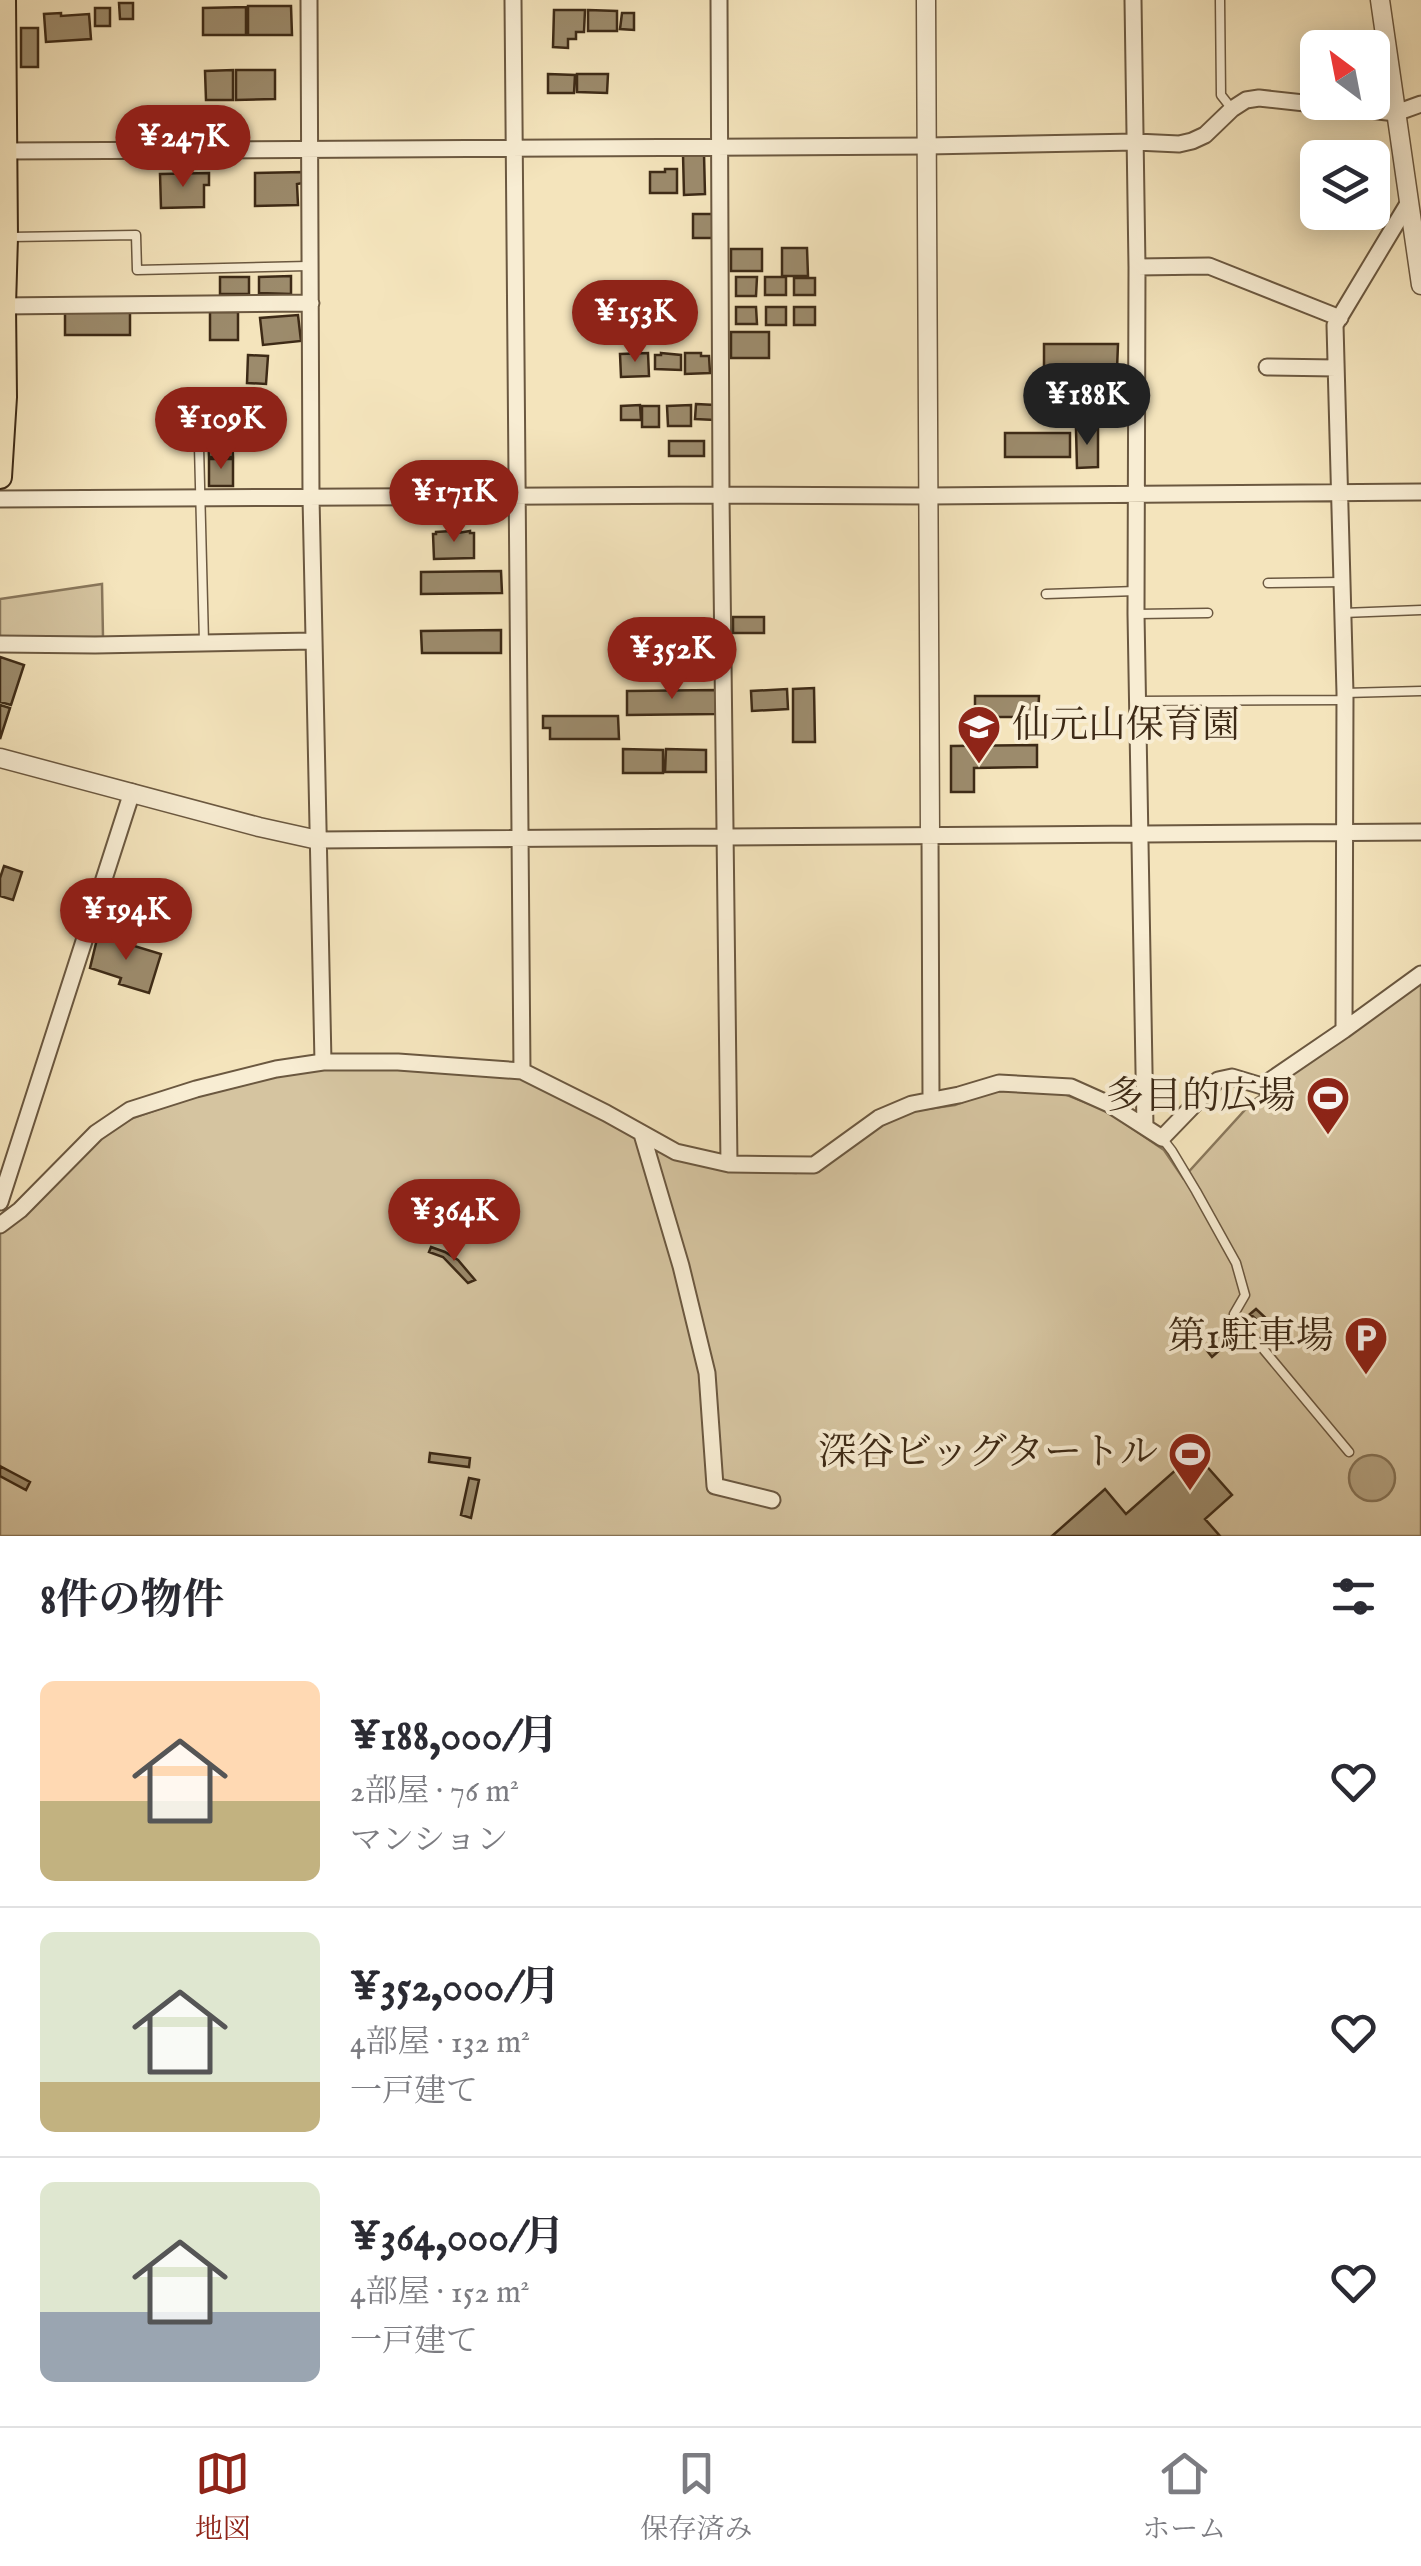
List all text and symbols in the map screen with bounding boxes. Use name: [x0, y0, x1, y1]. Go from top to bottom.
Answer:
north arrow: [1300, 30, 1390, 120]
map controls: [1300, 30, 1390, 230]
pin: ¥247K: [113, 105, 253, 190]
text: ¥247K: [137, 117, 229, 158]
button: layers: [1300, 140, 1390, 230]
pin: ¥153K: [565, 280, 705, 365]
text: ¥153K: [594, 292, 676, 333]
pin: ¥188K: [1017, 363, 1157, 448]
text: ¥188K: [1045, 375, 1129, 416]
pin: ¥109K: [151, 387, 291, 472]
text: ¥109K: [177, 399, 265, 440]
pin: ¥171K: [384, 460, 524, 545]
text: ¥171K: [411, 472, 497, 513]
pin: ¥352K: [602, 617, 742, 702]
text: ¥352K: [630, 629, 714, 670]
place label: 仙元山保育園: [1012, 703, 1240, 751]
school or university icon: 仙元山保育園: [956, 704, 1002, 765]
pin: ¥194K: [56, 878, 196, 963]
text: ¥194K: [82, 890, 170, 931]
place label: 多目的広場: [1106, 1074, 1296, 1122]
sports icon: 多目的広場: [1305, 1075, 1351, 1136]
pin: ¥364K: [384, 1179, 524, 1264]
text: ¥364K: [410, 1191, 498, 1232]
place label: 第1駐車場: [1168, 1314, 1334, 1362]
parking icon: 第1駐車場: [1343, 1315, 1389, 1376]
place label: 深谷ビッグタートル: [818, 1430, 1158, 1478]
sports icon: 深谷ビッグタートル: [1167, 1431, 1213, 1492]
icon: filters: [1326, 1569, 1381, 1624]
text: 8件の物件: [40, 1575, 224, 1628]
text: ¥188,000/月: [350, 1711, 559, 1764]
icon: home: [120, 1721, 240, 1841]
icon: heart: [1326, 1754, 1381, 1809]
text: 2部屋 · 76 m²: [350, 1772, 519, 1813]
text: マンション: [350, 1821, 509, 1862]
text: ¥352,000/月: [350, 1962, 560, 2015]
icon: home: [120, 1972, 240, 2092]
icon: heart: [1326, 2005, 1381, 2060]
text: 4部屋 · 132 m²: [350, 2023, 530, 2064]
text: 一戸建て: [350, 2072, 478, 2113]
text: ¥364,000/月: [350, 2212, 565, 2265]
icon: home: [120, 2222, 240, 2342]
icon: heart: [1326, 2255, 1381, 2310]
text: 4部屋 · 152 m²: [350, 2273, 530, 2314]
text: 一戸建て: [350, 2322, 478, 2363]
tab: 地図: [195, 2446, 251, 2548]
tab: 保存済み: [640, 2446, 752, 2548]
tab: ホーム: [1142, 2446, 1226, 2548]

